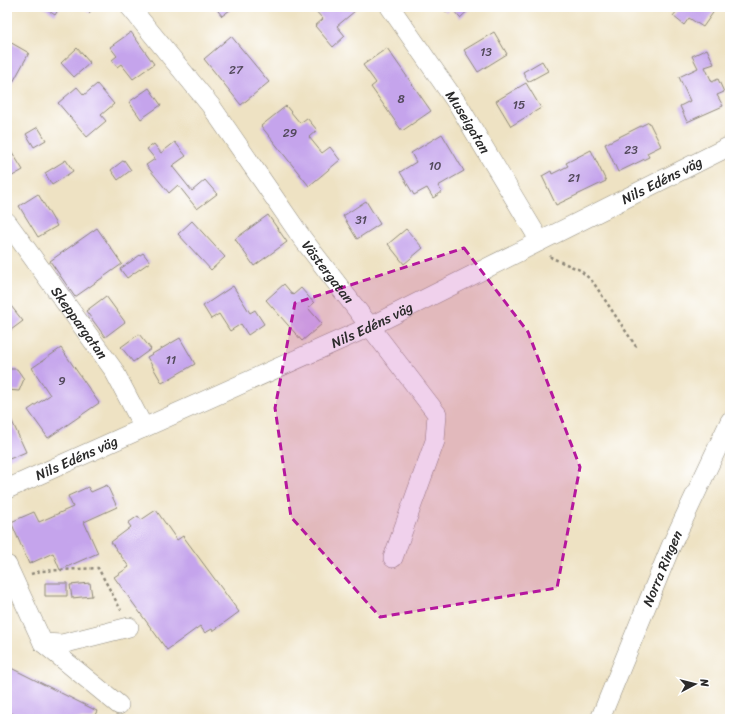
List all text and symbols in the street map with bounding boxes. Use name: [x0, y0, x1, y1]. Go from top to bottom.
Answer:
house number: 13: [480, 41, 492, 63]
house number: 27: [229, 59, 244, 81]
street label: Museigatan: [439, 85, 497, 159]
house number: 8: [397, 88, 405, 110]
house number: 15: [513, 94, 525, 116]
house number: 29: [283, 122, 297, 144]
house number: 23: [624, 139, 638, 161]
street label: Nils Edéns väg: [617, 150, 707, 212]
house number: 10: [429, 155, 442, 177]
house number: 21: [568, 167, 580, 189]
house number: 31: [355, 209, 367, 231]
street label: Västergatan: [295, 235, 361, 310]
street label: Skeppargatan: [44, 281, 114, 365]
street label: Nils Edéns väg: [327, 295, 417, 356]
house number: 11: [166, 349, 176, 371]
house number: 9: [58, 370, 66, 392]
street label: Nils Edéns väg: [31, 429, 122, 488]
street label: Norra Ringen: [635, 526, 690, 611]
north arrow: [675, 664, 715, 704]
text: N: [694, 677, 714, 688]

